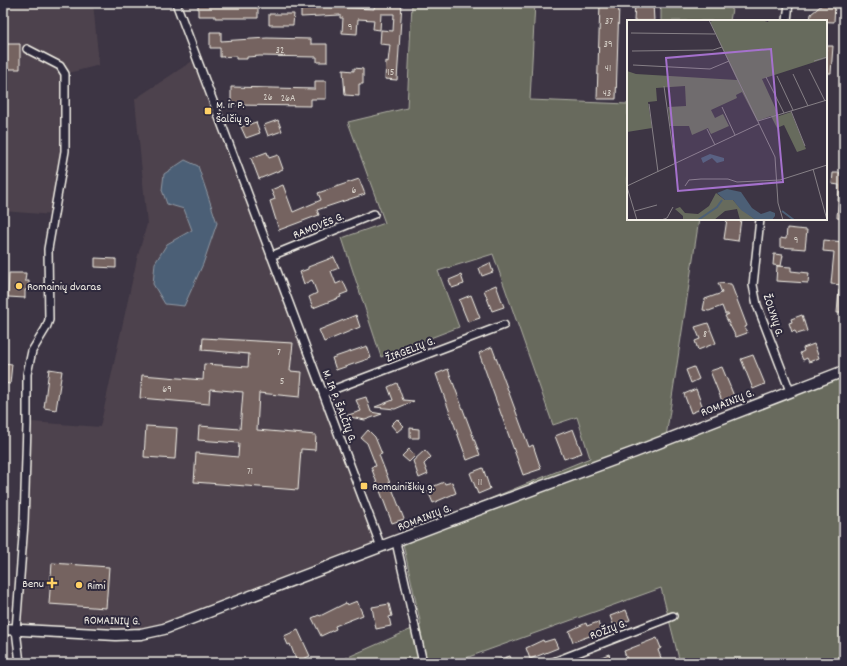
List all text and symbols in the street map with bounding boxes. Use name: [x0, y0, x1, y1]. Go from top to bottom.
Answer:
house number: 37: [605, 15, 613, 29]
inset map: [627, 20, 827, 220]
house number: 9: [348, 21, 352, 35]
house number: 39: [603, 38, 613, 52]
house number: 32: [276, 44, 284, 58]
house number: 41: [605, 62, 611, 76]
house number: 15: [388, 66, 395, 80]
house number: 43: [603, 87, 611, 101]
house number: 26: [263, 91, 273, 105]
house number: 26A: [281, 92, 296, 106]
place label: M. ir P. Šalčių g.: [216, 97, 252, 128]
marker: M. ir P. Šalčių g.: [203, 106, 213, 116]
house number: 6: [352, 184, 357, 198]
street label: RAMOVĖS G.: [291, 208, 347, 244]
house number: 9: [794, 234, 798, 248]
place label: Romainių dvaras: [27, 279, 101, 296]
marker: Romainių dvaras: [14, 281, 24, 291]
street label: ŽOLYNŲ G.: [758, 292, 787, 339]
house number: 8: [703, 328, 707, 342]
street label: ŽIRGELIŲ G.: [383, 333, 438, 368]
house number: 7: [277, 346, 281, 360]
street label: M. IR P. ŠALČIŲ G.: [317, 368, 360, 445]
house number: 5: [280, 375, 285, 389]
house number: 69: [162, 383, 172, 397]
street label: ROMAINIŲ G.: [698, 385, 757, 422]
house number: 71: [247, 465, 253, 479]
house number: 11: [478, 476, 482, 490]
place label: Romainiškių g.: [372, 479, 434, 496]
marker: Romainiškių g.: [359, 481, 369, 491]
street label: ROMAINIŲ G.: [395, 500, 454, 536]
place label: Benu: [22, 576, 44, 593]
marker: Benu: [47, 578, 57, 588]
place label: Rimi: [87, 578, 105, 595]
marker: Rimi: [74, 580, 84, 590]
street label: ROMAINIŲ G.: [84, 613, 140, 630]
street label: ROŽIŲ G.: [588, 616, 630, 645]

